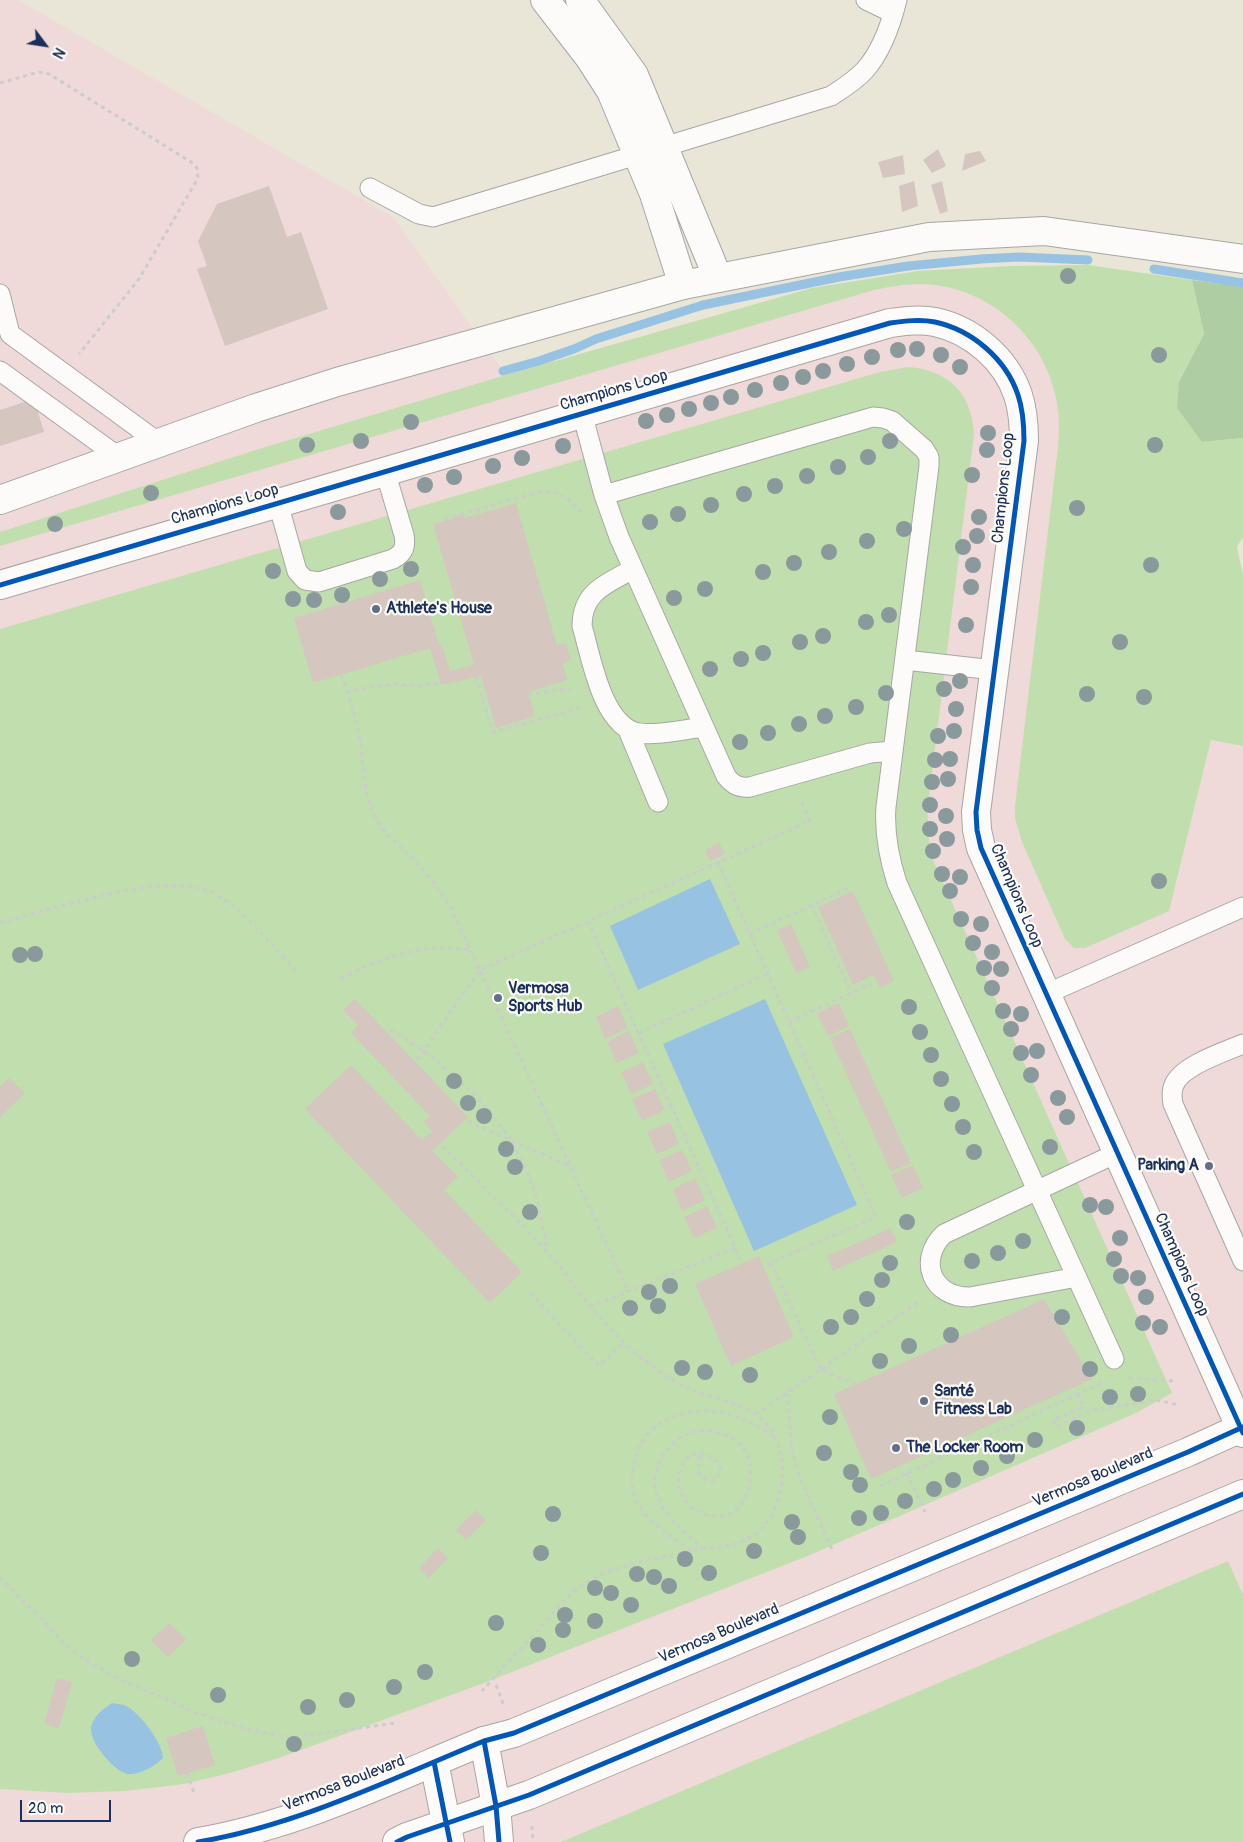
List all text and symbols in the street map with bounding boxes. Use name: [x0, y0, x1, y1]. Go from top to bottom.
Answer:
north arrow: [20, 20, 70, 70]
text: N: [49, 45, 68, 61]
street label: Champions Loop: [558, 366, 670, 416]
street label: Champions Loop: [989, 432, 1019, 544]
street label: Champions Loop: [169, 480, 281, 530]
place label: Athlete's House: [386, 599, 492, 619]
marker: Athlete's House: [370, 603, 382, 615]
street label: Champions Loop: [985, 841, 1047, 951]
place label: Vermosa Sports Hub: [508, 979, 582, 1017]
marker: Vermosa Sports Hub: [492, 992, 504, 1004]
place label: Parking A: [1137, 1156, 1199, 1176]
marker: Parking A: [1203, 1160, 1215, 1172]
street label: Champions Loop: [1150, 1210, 1212, 1320]
place label: Santé Fitness Lab: [934, 1382, 1012, 1420]
marker: Santé Fitness Lab: [918, 1395, 930, 1407]
place label: The Locker Room: [906, 1438, 1023, 1458]
marker: The Locker Room: [890, 1442, 902, 1454]
street label: Vermosa Boulevard: [1030, 1444, 1156, 1512]
street label: Vermosa Boulevard: [656, 1600, 782, 1668]
street label: Vermosa Boulevard: [280, 1752, 408, 1816]
scale bar: [22, 1790, 114, 1822]
text: 20 m: [28, 1799, 63, 1818]

